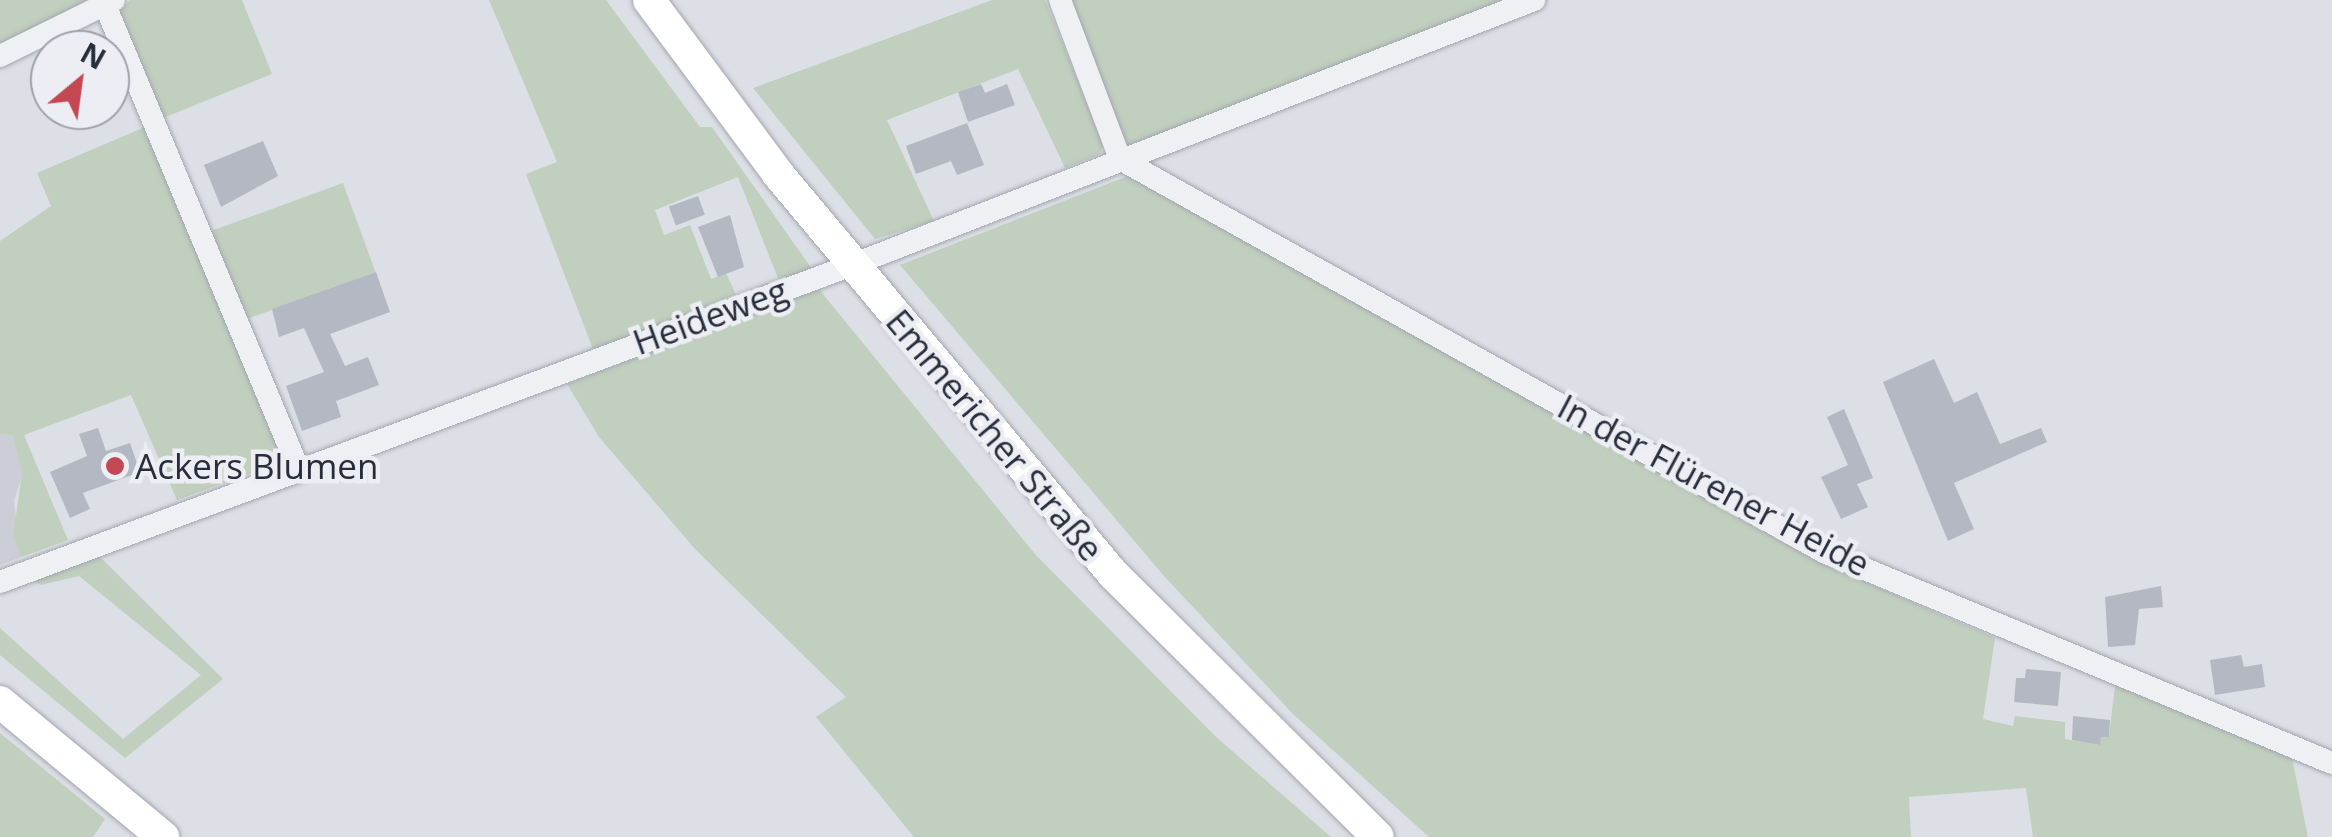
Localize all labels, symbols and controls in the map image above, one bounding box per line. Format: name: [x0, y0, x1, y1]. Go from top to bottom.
north arrow: [30, 30, 130, 130]
text: N: [74, 33, 113, 78]
street label: Heideweg: [627, 269, 793, 363]
street label: Emmericher Straße: [878, 301, 1112, 569]
street label: In der Flürener Heide: [1551, 385, 1877, 585]
place label: Ackers Blumen: [135, 445, 378, 487]
marker: Ackers Blumen: [104, 455, 126, 477]

